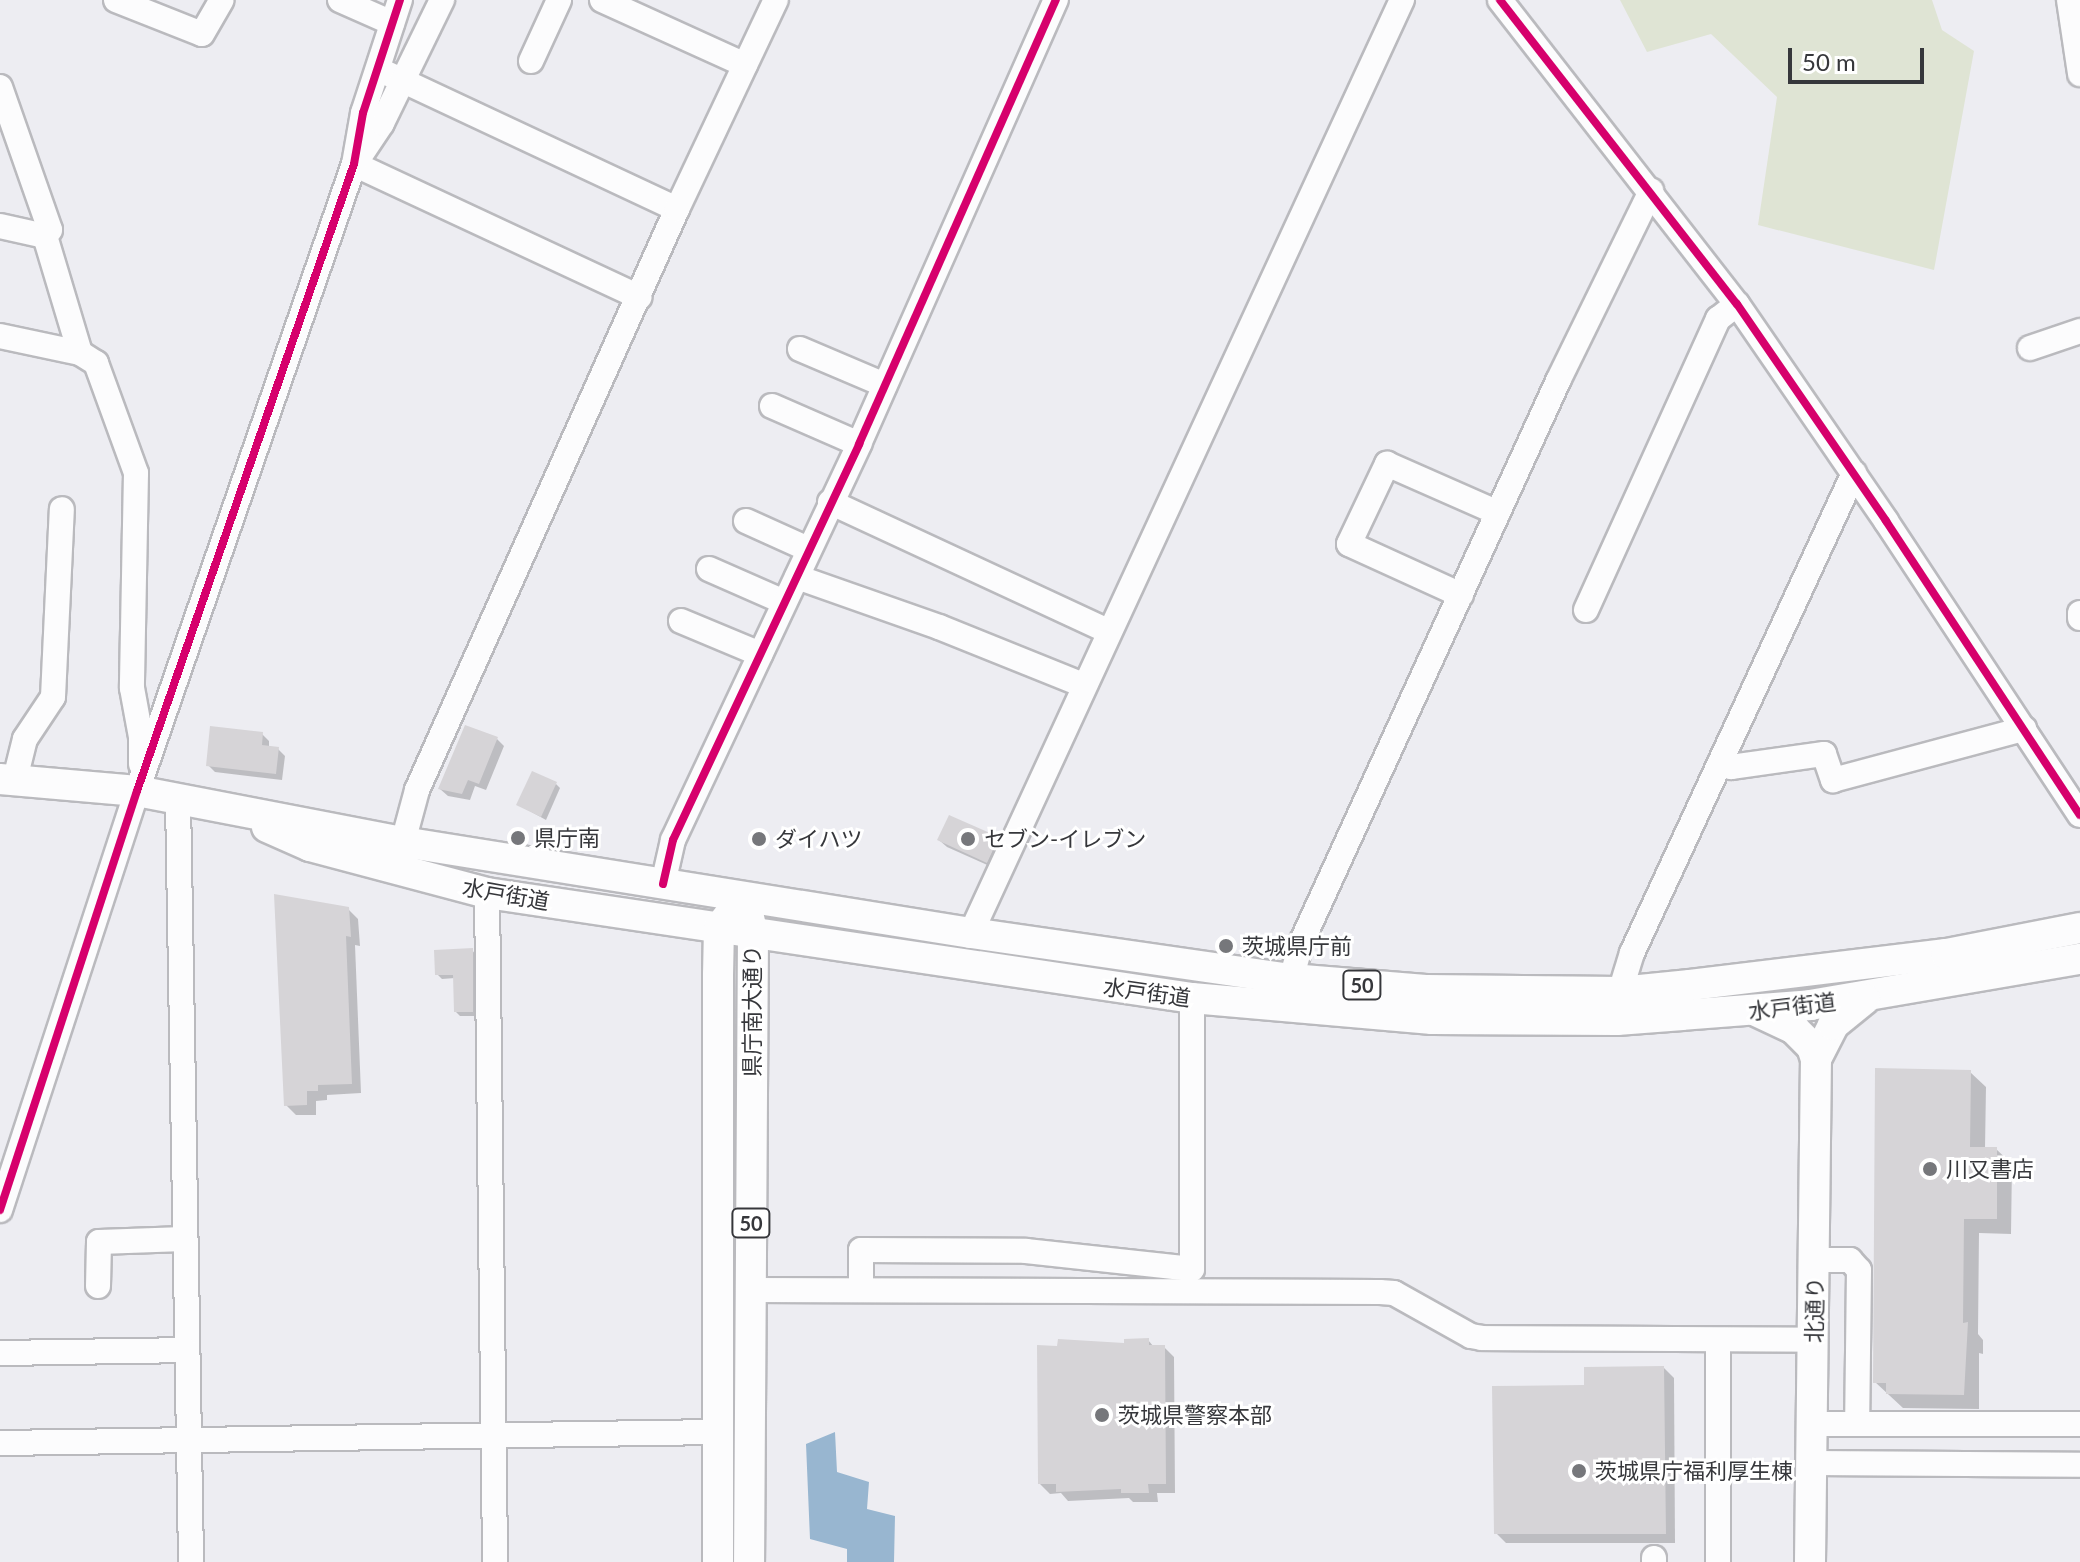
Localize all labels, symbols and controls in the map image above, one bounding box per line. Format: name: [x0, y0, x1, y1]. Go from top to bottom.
scale bar: [1792, 32, 1928, 82]
text: 50 m: [1802, 47, 1856, 76]
place label: 県庁南: [534, 825, 600, 851]
place label: ダイハツ: [775, 826, 863, 852]
place label: セブン-イレブン: [984, 826, 1146, 852]
marker: 県庁南: [509, 829, 527, 847]
marker: ダイハツ: [750, 830, 768, 848]
marker: セブン-イレブン: [959, 830, 977, 848]
street label: 水戸街道: [460, 873, 552, 915]
place label: 茨城県庁前: [1242, 933, 1352, 959]
marker: 茨城県庁前: [1217, 937, 1235, 955]
street label: 県庁南大通り: [739, 945, 765, 1077]
road number: 50: [1342, 969, 1382, 1001]
street label: 水戸街道: [1102, 973, 1192, 1011]
street label: 水戸街道: [1747, 988, 1837, 1024]
place label: 川又書店: [1946, 1156, 2034, 1182]
marker: 川又書店: [1921, 1160, 1939, 1178]
road number: 50: [731, 1207, 771, 1239]
street label: 北通り: [1800, 1277, 1828, 1343]
place label: 茨城県警察本部: [1118, 1402, 1272, 1428]
marker: 茨城県警察本部: [1093, 1406, 1111, 1424]
place label: 茨城県庁福利厚生棟: [1595, 1458, 1793, 1484]
marker: 茨城県庁福利厚生棟: [1570, 1462, 1588, 1480]

